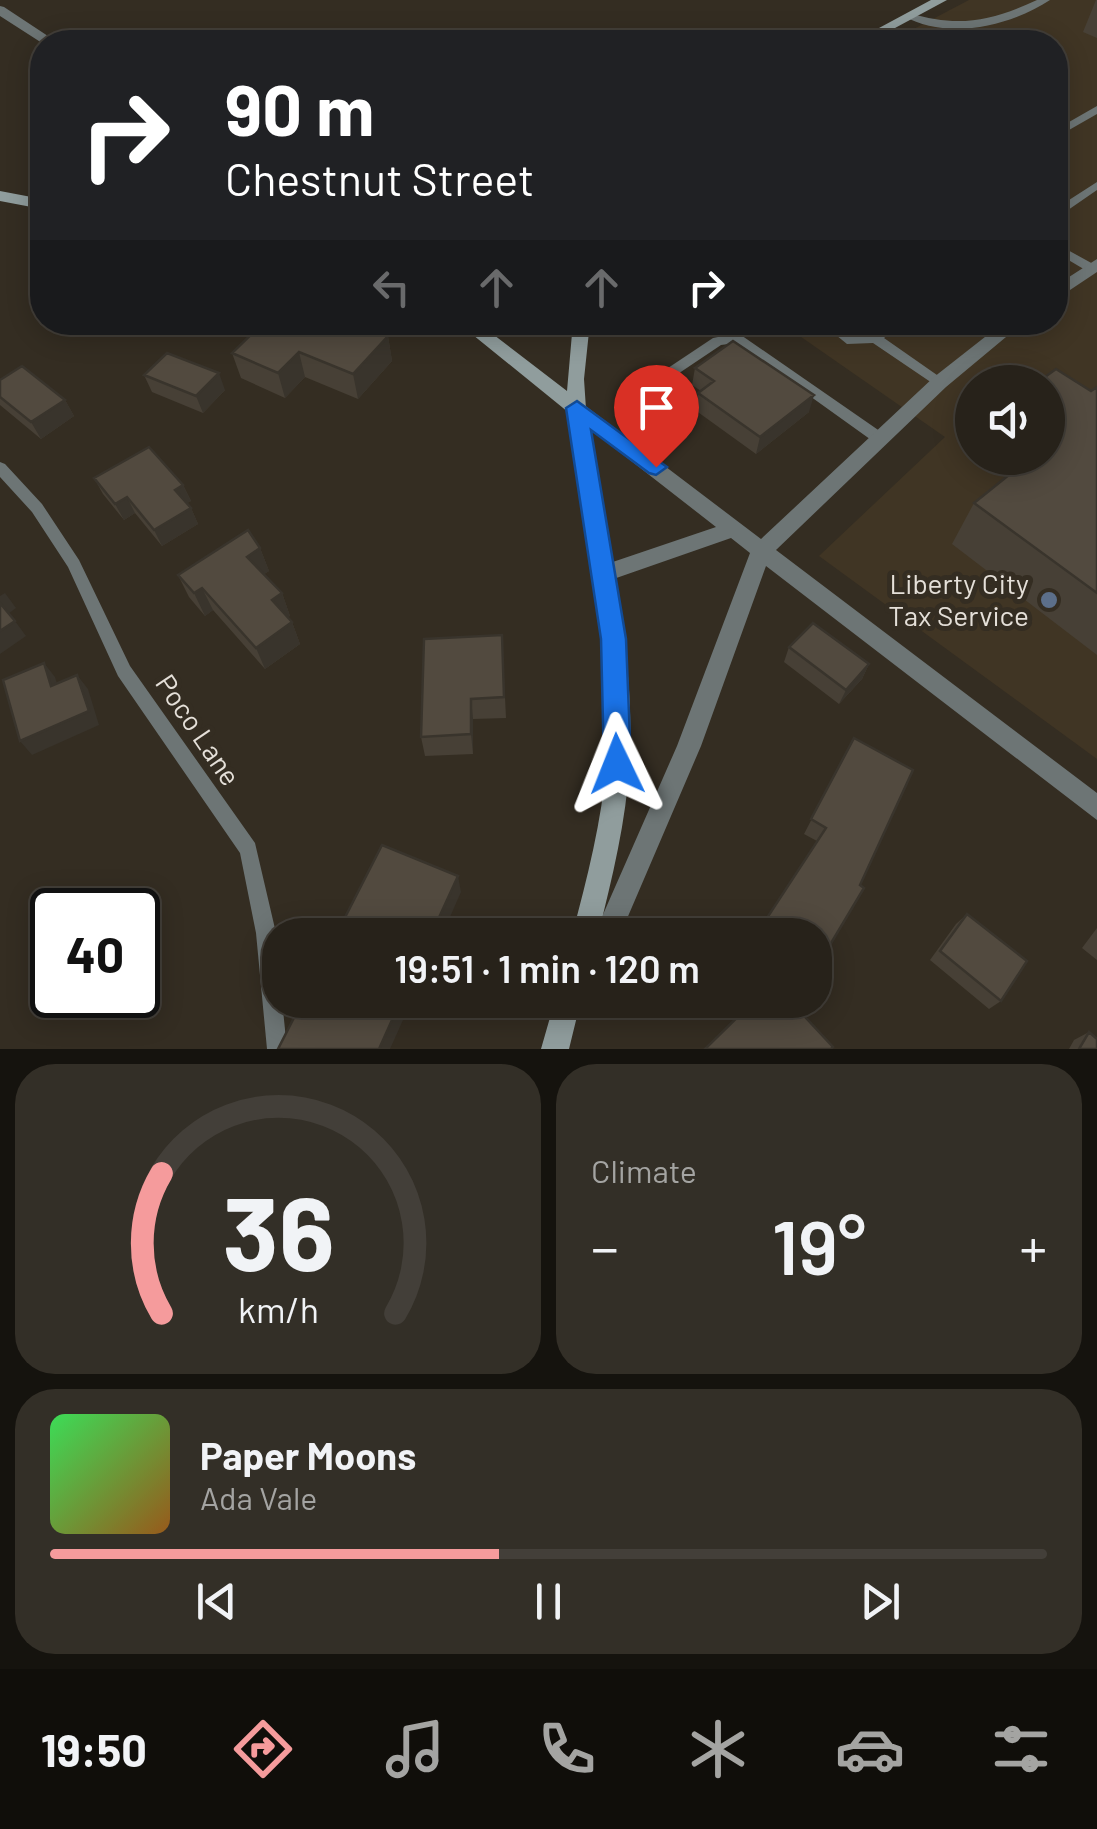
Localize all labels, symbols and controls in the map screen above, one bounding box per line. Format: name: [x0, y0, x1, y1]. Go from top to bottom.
text: 90 m: [225, 66, 375, 150]
icon: right: [60, 70, 190, 200]
text: Chestnut Street: [225, 151, 534, 205]
icon: left: [364, 260, 419, 315]
icon: ahead: [469, 260, 524, 315]
icon: ahead: [574, 260, 629, 315]
icon: right: [679, 260, 734, 315]
pin: [614, 365, 699, 468]
map controls: [955, 365, 1065, 475]
button: sound: [955, 365, 1065, 475]
icon: arrive: [629, 380, 684, 435]
place label: Liberty City Tax Service: [888, 566, 1029, 632]
marker: Liberty City Tax Service: [1038, 589, 1060, 611]
street label: Poco Lane: [149, 667, 248, 791]
position arrow: [565, 712, 669, 816]
speed limit sign: 40: [30, 888, 160, 1018]
text: 19:51 · 1 min · 120 m: [394, 945, 700, 991]
text: Climate: [591, 1151, 697, 1189]
text: 36: [222, 1167, 334, 1292]
text: 19°: [772, 1200, 866, 1290]
text: −: [591, 1213, 619, 1279]
text: +: [1019, 1213, 1047, 1279]
text: km/h: [238, 1287, 318, 1330]
text: Paper Moons: [200, 1432, 416, 1478]
text: Ada Vale: [200, 1478, 317, 1516]
icon: previous: [189, 1574, 244, 1629]
icon: pause: [521, 1574, 576, 1629]
icon: next: [853, 1574, 908, 1629]
icon: directions: [228, 1714, 298, 1784]
icon: music: [380, 1714, 450, 1784]
icon: phone: [532, 1714, 602, 1784]
icon: climate: [683, 1714, 753, 1784]
icon: car: [835, 1714, 905, 1784]
icon: filters: [986, 1714, 1056, 1784]
text: 19:50: [41, 1722, 147, 1776]

